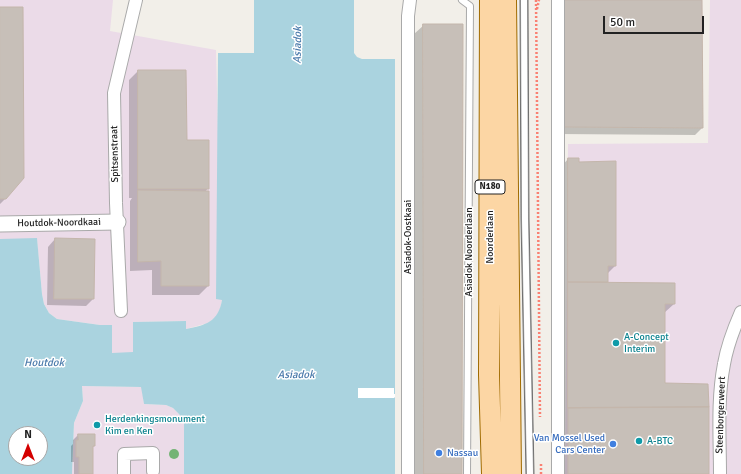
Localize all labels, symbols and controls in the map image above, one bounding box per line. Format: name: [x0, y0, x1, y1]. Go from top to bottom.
scale bar: [605, 8, 706, 34]
text: 50 m: [610, 15, 635, 30]
water label: Asiadok: [291, 26, 305, 64]
street label: Spitsenstraat: [109, 125, 121, 183]
road number: N180: [475, 180, 505, 194]
street label: Asiadok-Oostkaai: [402, 200, 414, 274]
street label: Asiadok Noorderlaan: [463, 207, 475, 297]
street label: Noorderlaan: [484, 210, 496, 264]
street label: Houtdok-Noordkaai: [17, 216, 101, 230]
place label: A-Concept Interim: [624, 331, 669, 354]
marker: A-Concept Interim: [611, 338, 621, 348]
water label: Houtdok: [24, 356, 64, 370]
water label: Asiadok: [277, 368, 315, 382]
street label: Steenborgerweert: [714, 376, 728, 454]
place label: Herdenkingsmonument Kim en Ken: [105, 413, 205, 436]
marker: Herdenkingsmonument Kim en Ken: [92, 420, 102, 430]
north arrow: [8, 426, 48, 466]
text: N: [24, 428, 32, 441]
place label: Van Mossel Used Cars Center: [534, 432, 605, 456]
place label: A-BTC: [647, 435, 673, 447]
marker: A-BTC: [634, 436, 644, 446]
marker: Van Mossel Used Cars Center: [608, 439, 618, 449]
place label: Nassau: [447, 447, 478, 459]
marker: Nassau: [434, 448, 444, 458]

